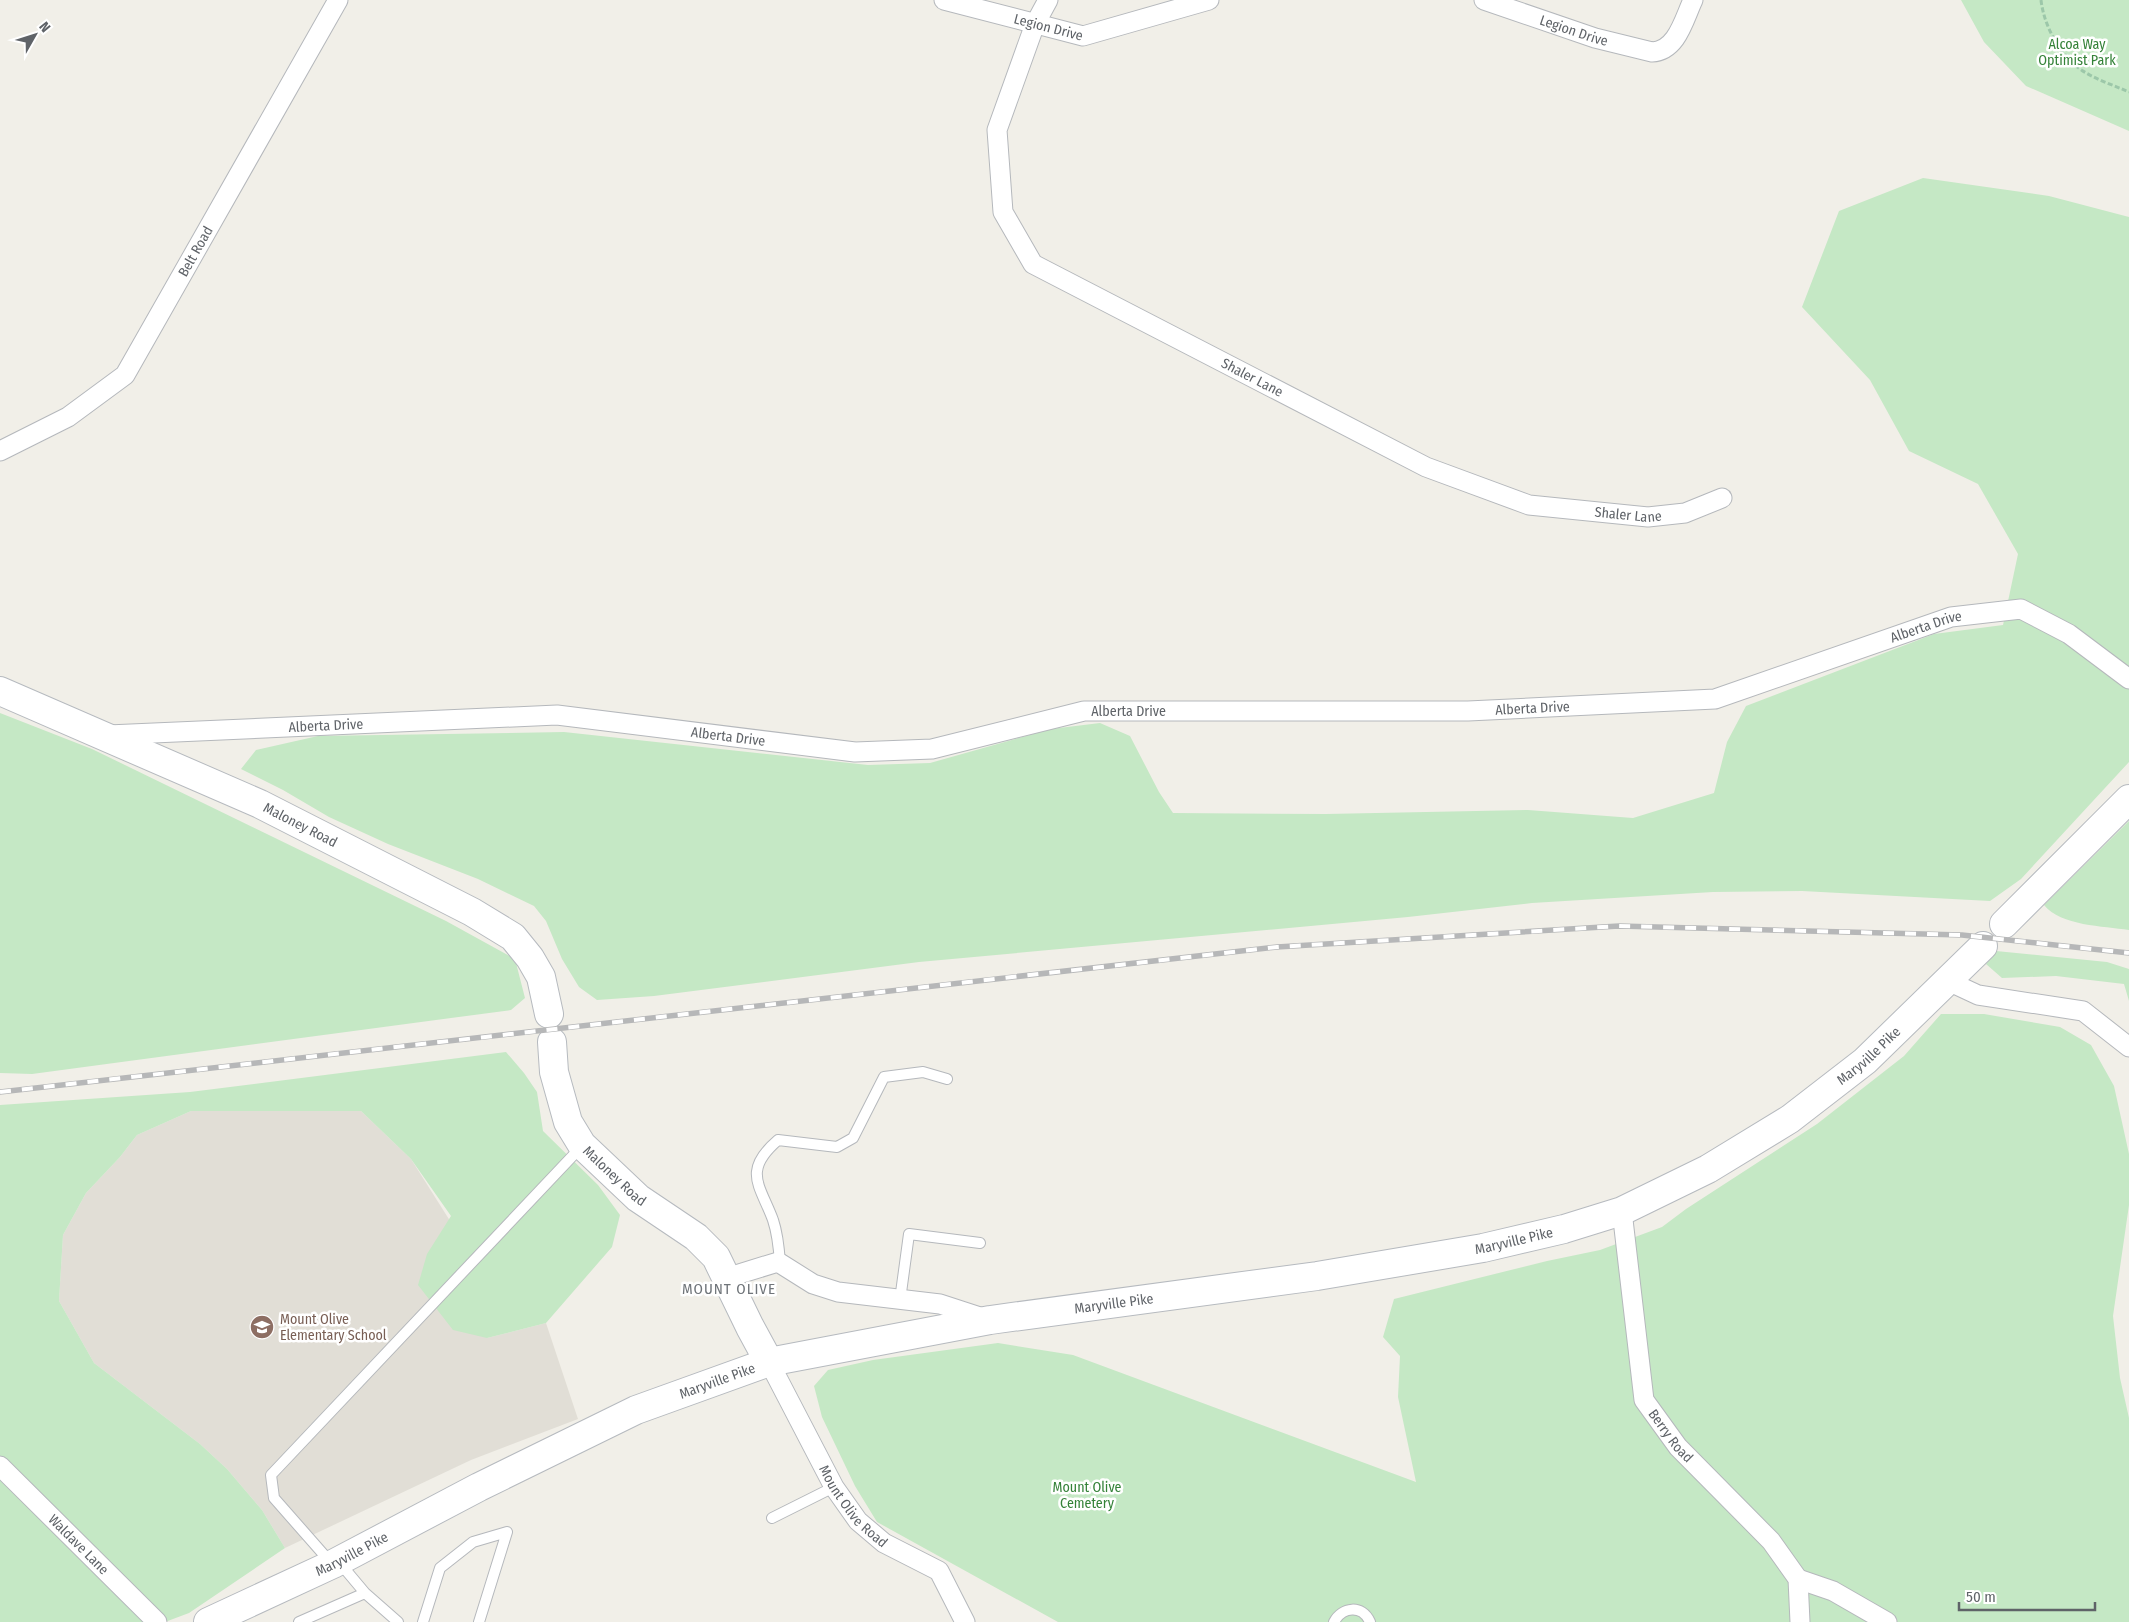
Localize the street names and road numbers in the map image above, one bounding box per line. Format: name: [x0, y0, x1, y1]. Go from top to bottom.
street label: Legion Drive: [1012, 10, 1085, 45]
street label: Legion Drive: [1538, 12, 1610, 50]
street label: Belt Road: [175, 223, 217, 280]
street label: Shaler Lane: [1218, 355, 1286, 401]
street label: Shaler Lane: [1594, 504, 1663, 526]
street label: Alberta Drive: [1888, 608, 1963, 646]
street label: Alberta Drive: [1495, 698, 1570, 719]
street label: Alberta Drive: [1091, 703, 1166, 720]
street label: Alberta Drive: [288, 716, 364, 736]
street label: Alberta Drive: [690, 724, 766, 750]
street label: Maloney Road: [261, 799, 340, 851]
street label: Maryville Pike: [1834, 1023, 1904, 1089]
street label: Maloney Road: [579, 1142, 649, 1210]
street label: Maryville Pike: [1474, 1224, 1555, 1258]
street label: Maryville Pike: [1073, 1290, 1154, 1318]
street label: Maryville Pike: [677, 1360, 758, 1403]
street label: Berry Road: [1644, 1406, 1696, 1466]
street label: Mount Olive Road: [815, 1462, 891, 1551]
street label: Waldave Lane: [45, 1511, 112, 1578]
street label: Maryville Pike: [313, 1528, 391, 1580]

